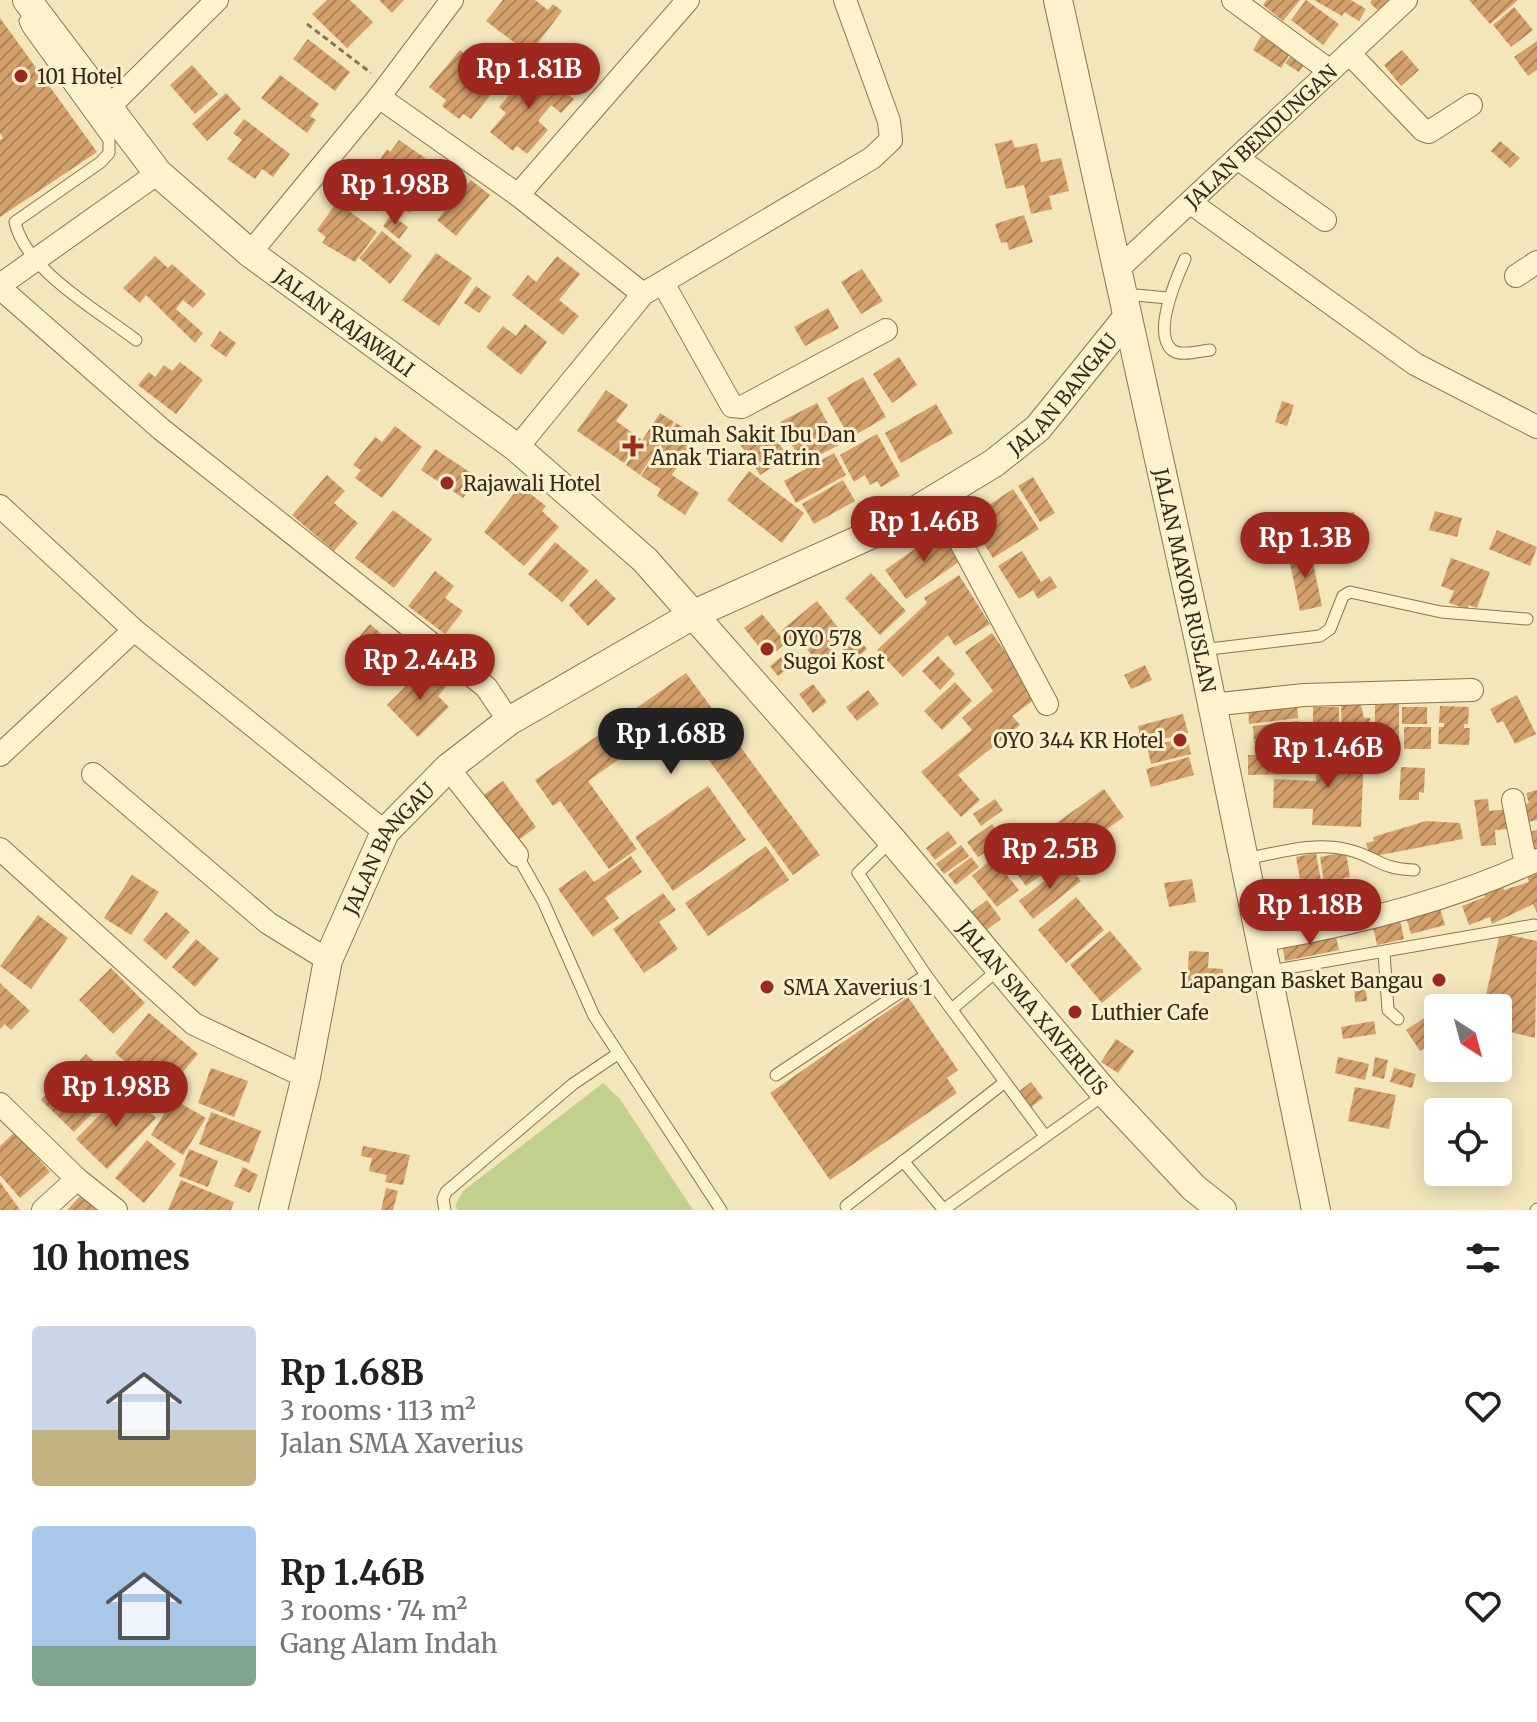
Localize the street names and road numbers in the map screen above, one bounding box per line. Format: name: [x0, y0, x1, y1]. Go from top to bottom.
street label: JALAN BENDUNGAN: [1179, 58, 1342, 214]
street label: JALAN RAJAWALI: [269, 262, 420, 382]
street label: JALAN BANGAU: [1002, 328, 1122, 461]
street label: JALAN MAYOR RUSLAN: [1149, 465, 1222, 695]
street label: JALAN BANGAU: [337, 777, 439, 919]
street label: JALAN SMA XAVERIUS: [952, 914, 1114, 1100]

